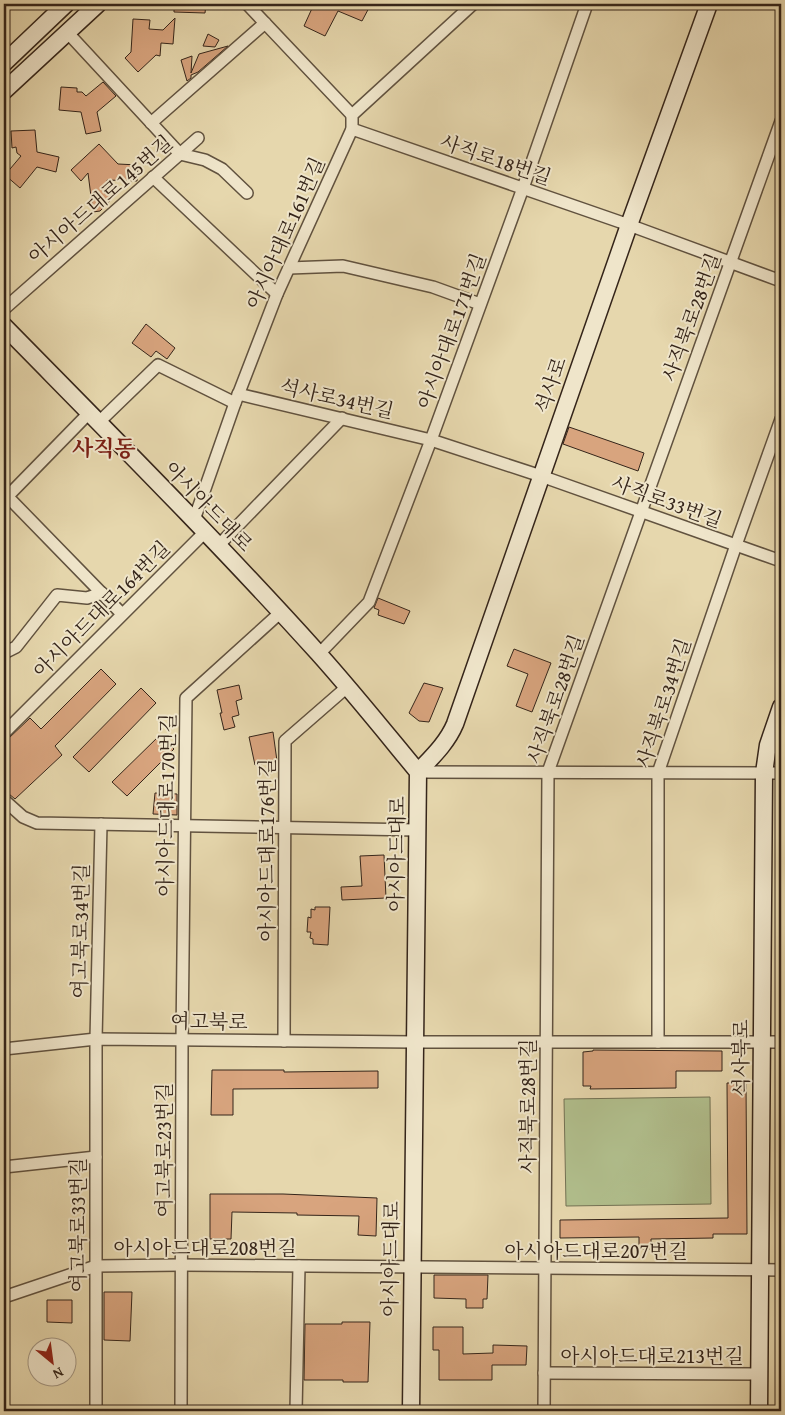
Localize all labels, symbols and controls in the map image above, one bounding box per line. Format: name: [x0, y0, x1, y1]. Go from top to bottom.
street label: 사직로18번길: [437, 126, 555, 192]
street label: 아시아드대로145번길: [21, 128, 179, 270]
street label: 아시아대로161번길: [238, 152, 332, 314]
street label: 아시아대로171번길: [409, 249, 493, 413]
street label: 사직북로28번길: [654, 249, 728, 385]
street label: 석사로: [527, 353, 573, 417]
street label: 석사로34번길: [277, 371, 397, 425]
district label: 사직동: [72, 432, 136, 464]
street label: 아시아드대로: [158, 454, 260, 558]
street label: 사직로33번길: [608, 468, 726, 534]
street label: 아시아드대로164번길: [26, 534, 176, 684]
street label: 사직북로28번길: [519, 630, 591, 768]
street label: 사직북로34번길: [628, 634, 698, 772]
street label: 아시아드대로170번길: [150, 713, 182, 897]
street label: 아시아드대로176번길: [252, 758, 281, 942]
street label: 아시아드대로: [380, 796, 412, 912]
street label: 여고북로34번길: [64, 863, 96, 999]
street label: 여고북로: [170, 1006, 248, 1036]
street label: 석사북로: [726, 1019, 755, 1097]
street label: 사직북로28번길: [513, 1038, 542, 1174]
street label: 여고북로23번길: [149, 1082, 178, 1218]
street label: 여고북로33번길: [63, 1157, 92, 1293]
street label: 아시아드대로: [374, 1201, 406, 1317]
street label: 아시아드대로208번길: [113, 1233, 297, 1262]
street label: 아시아드대로207번길: [504, 1236, 688, 1265]
north arrow: [28, 1338, 78, 1388]
street label: 아시아드대로213번길: [560, 1341, 744, 1370]
text: N: [49, 1362, 67, 1385]

